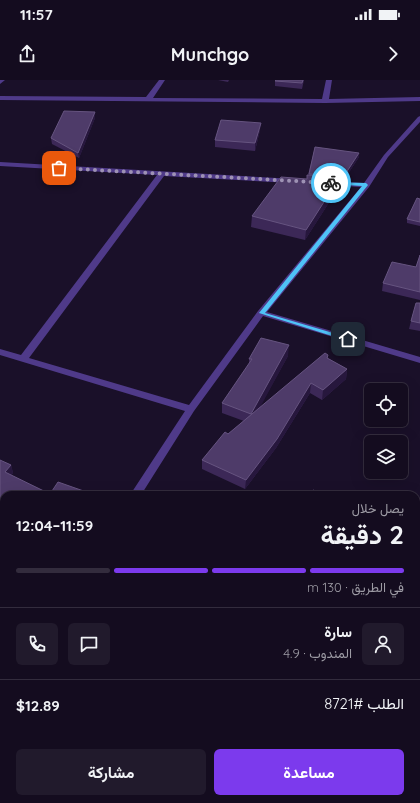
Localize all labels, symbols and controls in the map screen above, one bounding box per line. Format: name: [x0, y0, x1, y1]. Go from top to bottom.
text: 11:57: [20, 5, 53, 24]
icon: share: [16, 43, 38, 65]
text: Munchgo: [171, 43, 249, 66]
icon: forward: [382, 43, 404, 65]
pin: [42, 151, 76, 185]
icon: bag: [48, 157, 70, 179]
courier: [311, 163, 351, 203]
icon: bike: [320, 172, 342, 194]
pin: [331, 322, 365, 356]
icon: home: [337, 328, 359, 350]
map controls: [364, 383, 408, 479]
button: locate: [364, 383, 408, 427]
button: layers: [364, 435, 408, 479]
text: يصل خلال: [352, 500, 404, 516]
text: 11:59–12:04: [16, 516, 93, 535]
text: 2 دقيقة: [321, 518, 404, 551]
text: في الطريق · 130 m: [307, 579, 404, 595]
text: سارة: [324, 622, 352, 641]
button: phone: [16, 623, 58, 665]
button: chat: [68, 623, 110, 665]
button: person: [362, 623, 404, 665]
text: المندوب · 4.9: [283, 645, 352, 661]
text: الطلب #8721: [324, 694, 404, 713]
text: $12.89: [16, 696, 60, 715]
button: مشاركة: [16, 749, 206, 795]
button: مساعدة: [214, 749, 404, 795]

